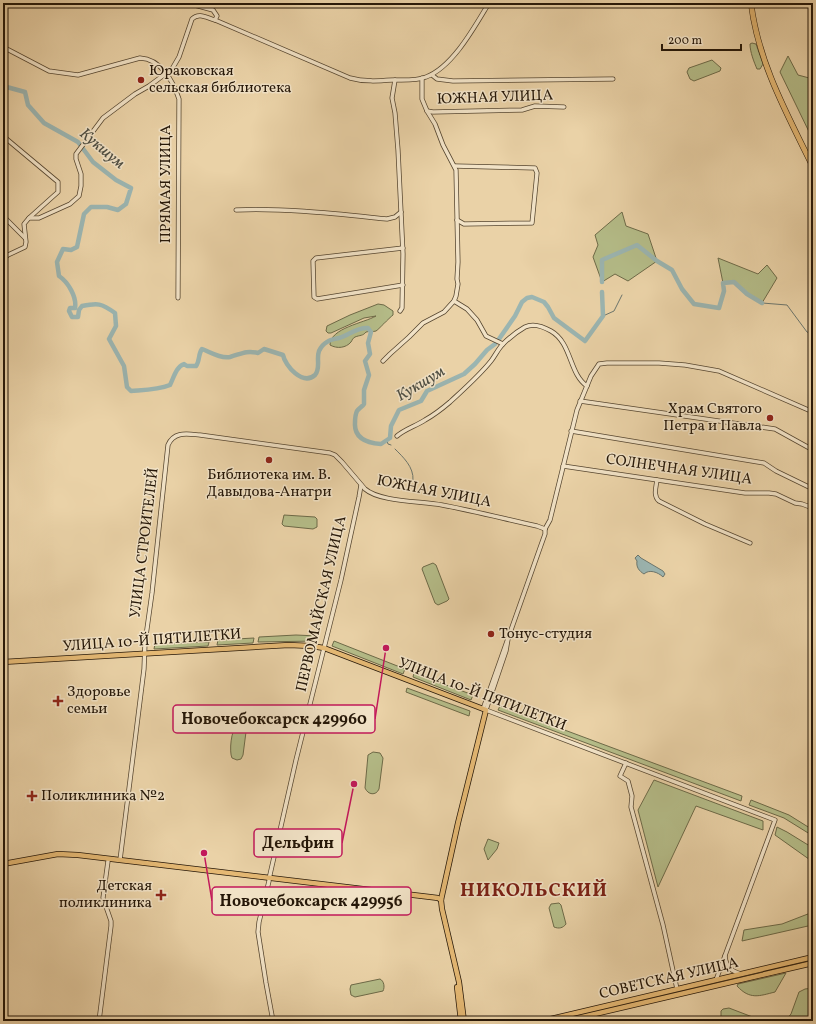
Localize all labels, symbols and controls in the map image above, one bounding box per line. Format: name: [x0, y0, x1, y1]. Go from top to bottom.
scale bar: [662, 26, 741, 52]
text: 200 m: [668, 33, 702, 49]
place label: Юраковская сельская библиотека: [149, 61, 292, 99]
marker: Юраковская сельская библиотека: [136, 75, 146, 85]
street label: ЮЖНАЯ УЛИЦА: [437, 85, 554, 111]
water label: Кукшум: [74, 123, 130, 175]
street label: ПРЯМАЯ УЛИЦА: [156, 124, 177, 243]
water label: Кукшум: [392, 361, 450, 407]
place label: Храм Святого Петра и Павла: [663, 399, 762, 437]
marker: Храм Святого Петра и Павла: [765, 413, 775, 423]
street label: СОЛНЕЧНАЯ УЛИЦА: [605, 449, 754, 491]
marker: Библиотека им. В. Давыдова-Анатри: [264, 455, 274, 465]
place label: Библиотека им. В. Давыдова-Анатри: [206, 465, 332, 503]
street label: УЛИЦА СТРОИТЕЛЕЙ: [125, 467, 165, 619]
street label: ЮЖНАЯ УЛИЦА: [375, 471, 493, 513]
street label: ПЕРВОМАЙСКАЯ УЛИЦА: [292, 513, 353, 694]
street label: УЛИЦА 10-Й ПЯТИЛЕТКИ: [62, 624, 242, 658]
place label: Тонус-студия: [499, 624, 592, 645]
marker: Тонус-студия: [486, 629, 496, 639]
street label: УЛИЦА 10-Й ПЯТИЛЕТКИ: [395, 653, 569, 737]
place label: Здоровье семьи: [67, 682, 131, 720]
marker: Здоровье семьи: [52, 695, 64, 707]
callout: Новочебоксарск 429960: [173, 705, 375, 733]
text: Новочебоксарск 429960: [181, 709, 367, 731]
place label: Поликлиника №2: [41, 786, 165, 807]
marker: Поликлиника №2: [26, 790, 38, 802]
callout: Дельфин: [254, 829, 342, 857]
text: Дельфин: [262, 833, 334, 855]
place label: Детская поликлиника: [59, 876, 152, 914]
district label: НИКОЛЬСКИЙ: [460, 878, 608, 904]
callout: Новочебоксарск 429956: [212, 887, 411, 915]
marker: Детская поликлиника: [155, 889, 167, 901]
text: Новочебоксарск 429956: [219, 891, 403, 913]
street label: СОВЕТСКАЯ УЛИЦА: [597, 953, 741, 1005]

